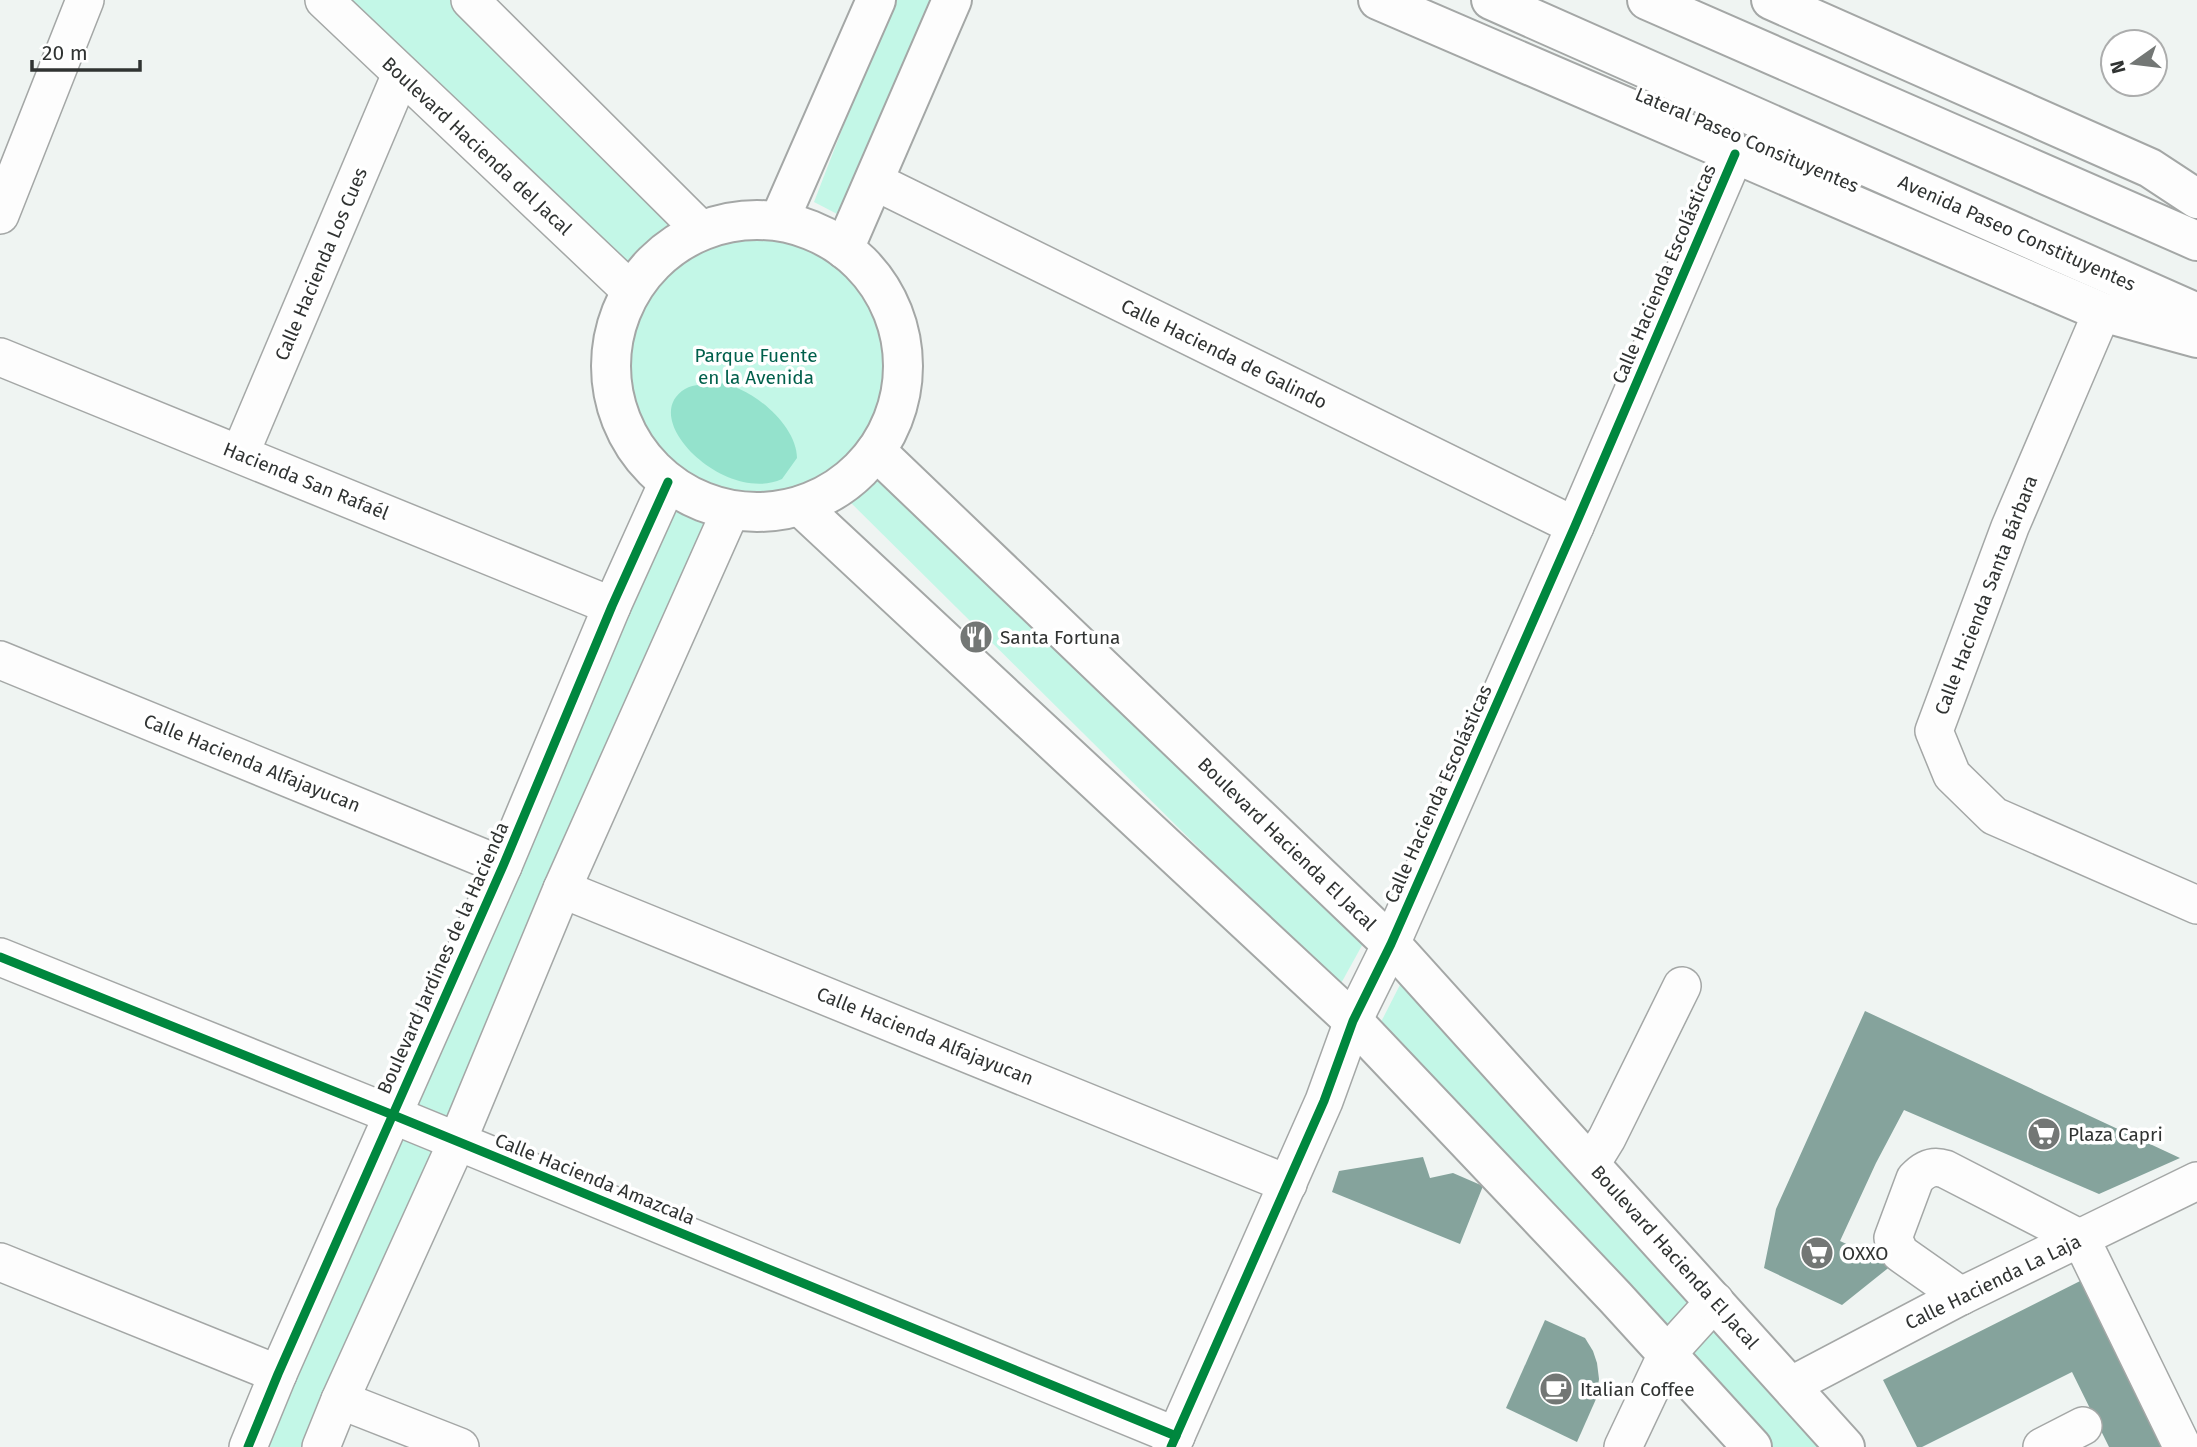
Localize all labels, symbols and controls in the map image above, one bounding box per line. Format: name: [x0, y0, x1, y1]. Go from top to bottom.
scale bar: [32, 28, 140, 72]
north arrow: [2099, 28, 2169, 98]
text: 20 m: [42, 40, 88, 66]
street label: Boulevard Hacienda del Jacal: [377, 52, 577, 240]
text: N: [2105, 58, 2131, 76]
street label: Lateral Paseo Consituyentes: [1632, 82, 1862, 198]
street label: Calle Hacienda Escolásticas: [1607, 161, 1721, 387]
street label: Calle Hacienda Los Cues: [270, 164, 372, 364]
street label: Avenida Paseo Constituyentes: [1895, 170, 2139, 296]
street label: Calle Hacienda de Galindo: [1117, 294, 1331, 414]
park label: Parque Fuente en la Avenida: [694, 344, 818, 389]
street label: Hacienda San Rafaél: [220, 437, 393, 525]
street label: Calle Hacienda Santa Bárbara: [1930, 472, 2042, 718]
restaurant icon: Santa Fortuna: [957, 618, 995, 656]
place label: Santa Fortuna: [1000, 626, 1120, 649]
street label: Calle Hacienda Escolásticas: [1379, 681, 1497, 907]
street label: Calle Hacienda Alfajayucan: [140, 709, 364, 817]
street label: Boulevard Hacienda El Jacal: [1193, 753, 1381, 936]
street label: Boulevard Jardines de la Hacienda: [372, 818, 514, 1098]
street label: Calle Hacienda Alfajayucan: [813, 982, 1037, 1090]
supermarket icon: Plaza Capri: [2025, 1115, 2063, 1153]
place label: Plaza Capri: [2068, 1123, 2163, 1146]
street label: Calle Hacienda Amazcala: [492, 1128, 698, 1230]
street label: Boulevard Hacienda El Jacal: [1586, 1160, 1764, 1354]
street label: Calle Hacienda La Laja: [1901, 1229, 2085, 1335]
supermarket icon: OXXO: [1798, 1234, 1836, 1272]
place label: OXXO: [1842, 1242, 1888, 1265]
cafe icon: Italian Coffee: [1537, 1370, 1575, 1408]
place label: Italian Coffee: [1580, 1378, 1695, 1401]

